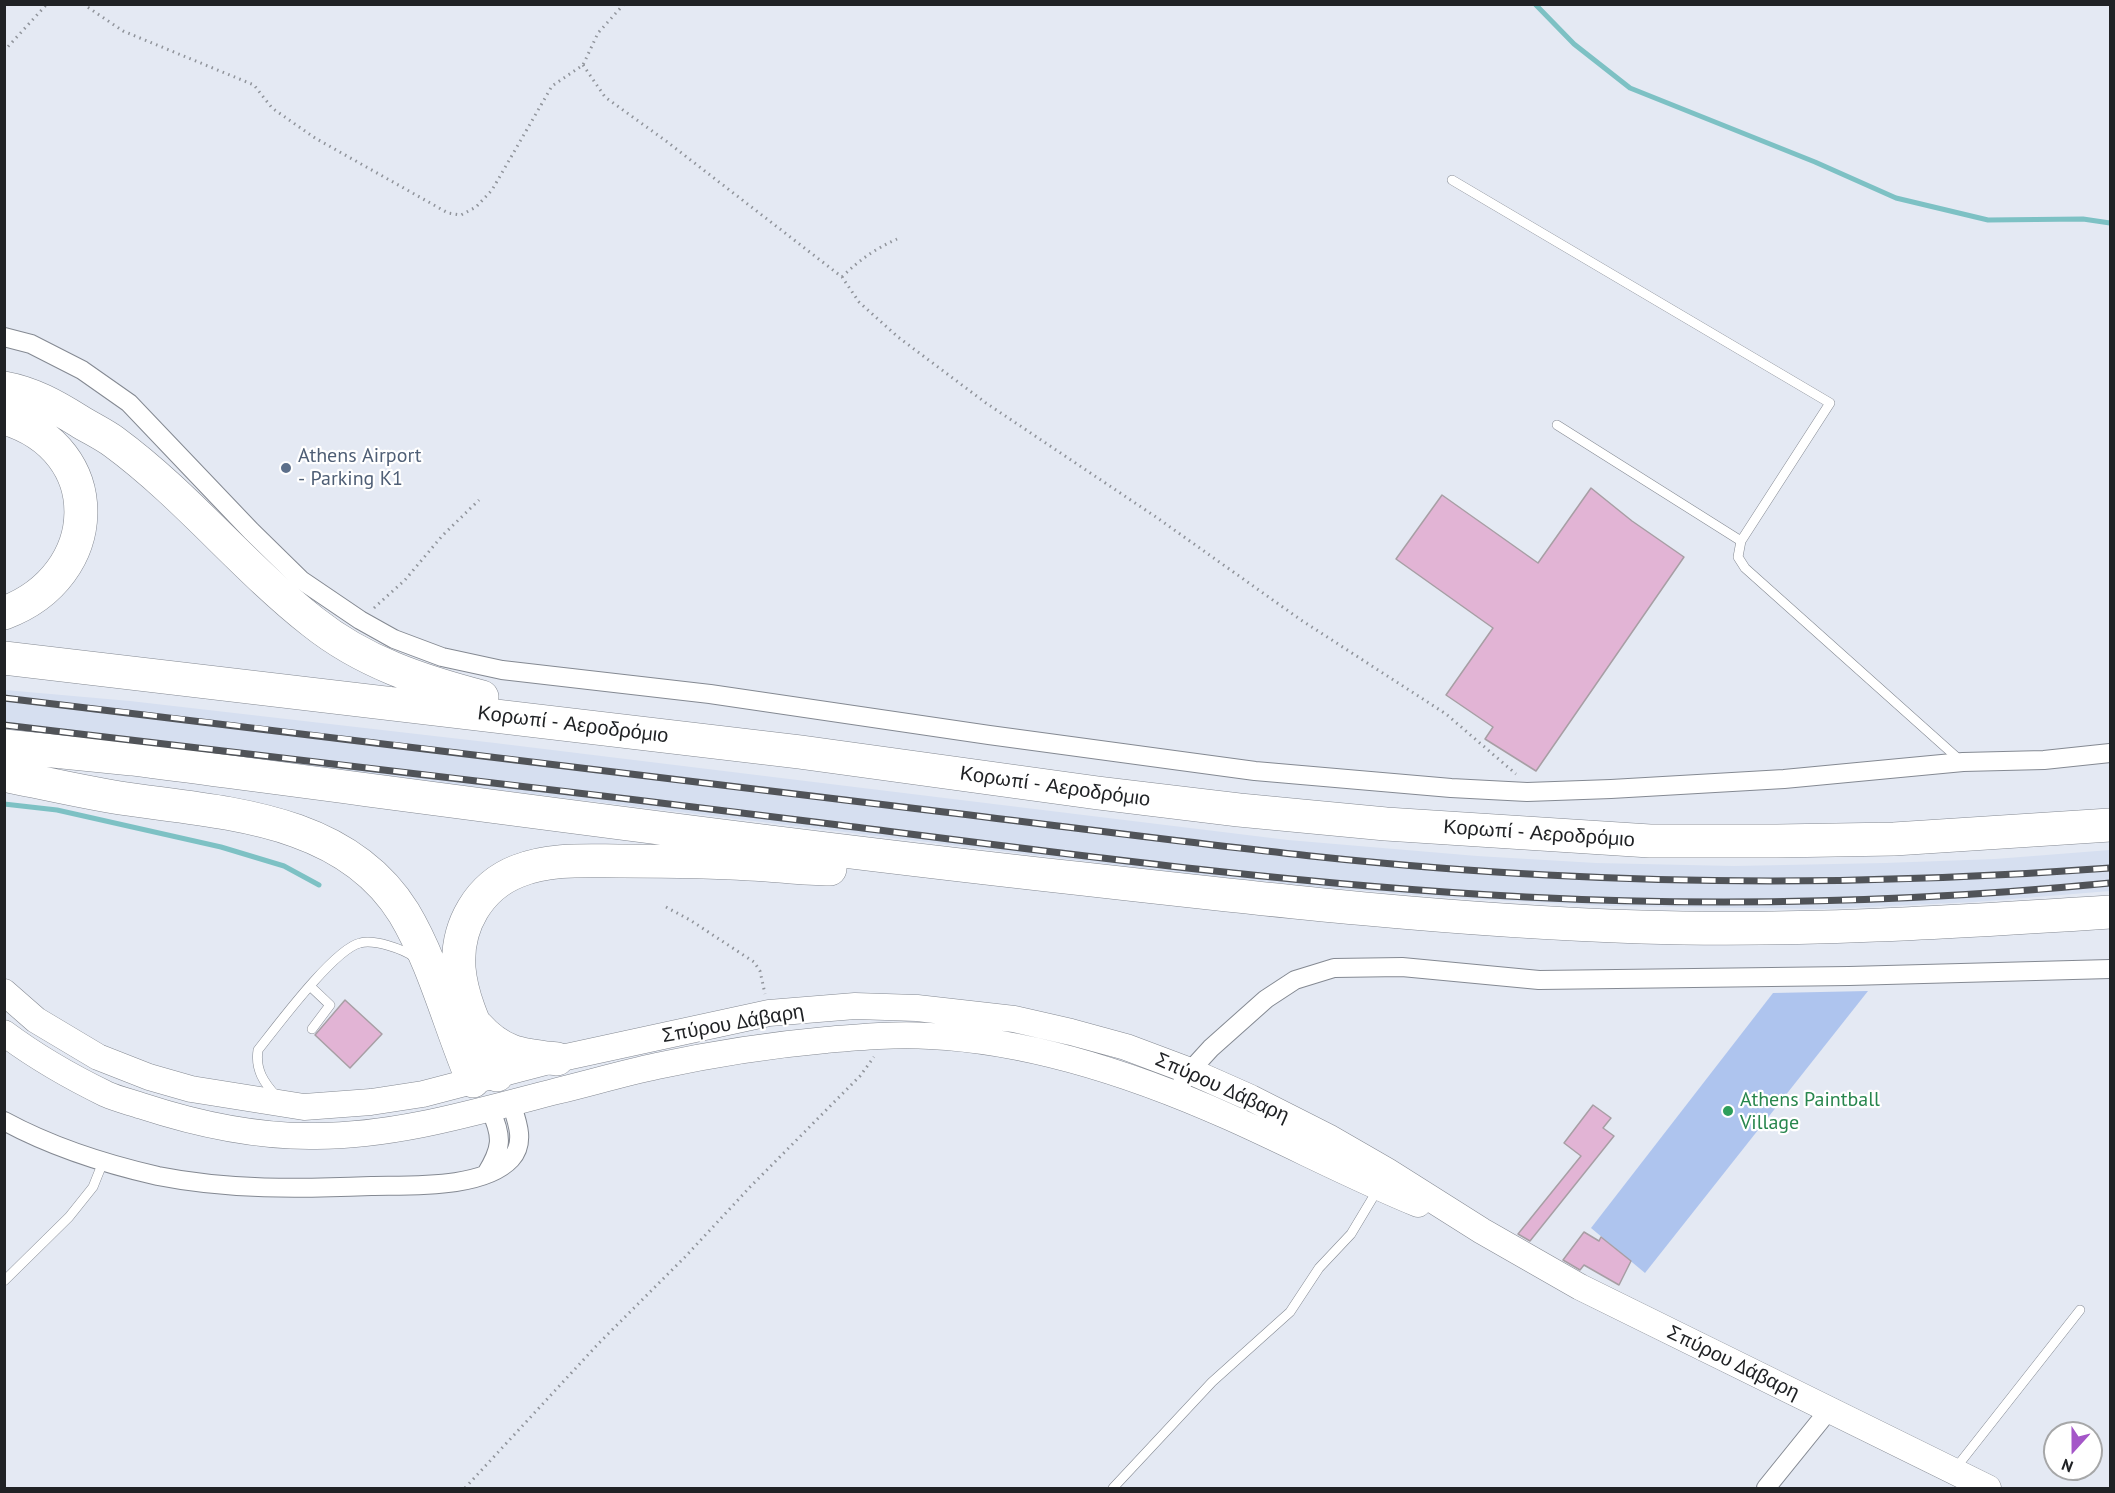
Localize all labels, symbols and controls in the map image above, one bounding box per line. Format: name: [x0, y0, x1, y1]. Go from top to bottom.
place label: Athens Airport - Parking K1: [298, 444, 422, 491]
marker: Athens Airport - Parking K1: [279, 461, 293, 475]
street label: Κορωπί - Αεροδρόμιο: [476, 701, 670, 749]
street label: Κορωπί - Αεροδρόμιο: [958, 762, 1152, 812]
street label: Κορωπί - Αεροδρόμιο: [1442, 815, 1636, 853]
street label: Σπύρου Δάβαρη: [660, 1000, 806, 1048]
street label: Σπύρου Δάβαρη: [1151, 1048, 1293, 1128]
place label: Athens Paintball Village: [1740, 1088, 1880, 1135]
marker: Athens Paintball Village: [1721, 1104, 1735, 1118]
street label: Σπύρου Δάβαρη: [1663, 1321, 1803, 1405]
north arrow: [2043, 1421, 2103, 1481]
text: N: [2059, 1455, 2076, 1477]

